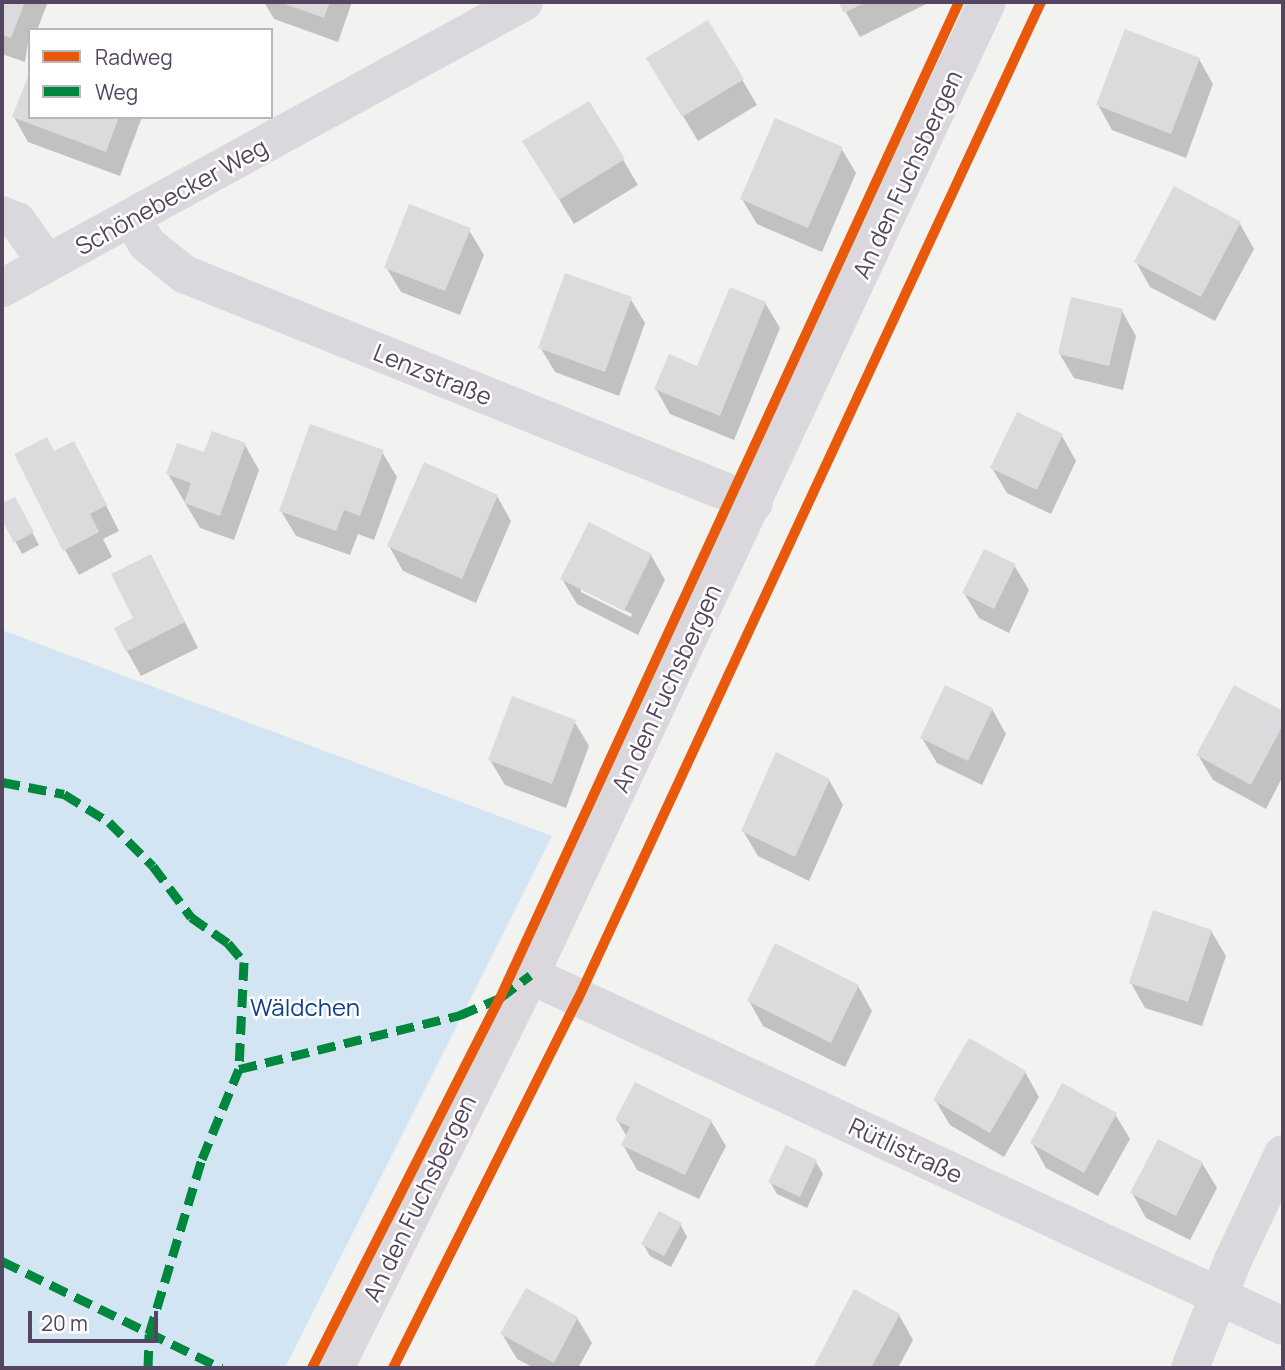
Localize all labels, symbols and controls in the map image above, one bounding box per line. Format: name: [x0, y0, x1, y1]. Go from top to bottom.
legend: [28, 28, 273, 119]
text: Radweg: [95, 43, 173, 71]
street label: An den Fuchsbergen: [846, 65, 968, 283]
text: Weg: [95, 78, 138, 106]
street label: Schönebecker Weg: [70, 131, 272, 261]
street label: Lenzstraße: [370, 337, 496, 411]
street label: An den Fuchsbergen: [605, 579, 727, 797]
park label: Wäldchen: [250, 993, 360, 1021]
street label: An den Fuchsbergen: [356, 1090, 482, 1306]
street label: Rütlistraße: [844, 1111, 968, 1189]
scale bar: [32, 1296, 161, 1340]
text: 20 m: [41, 1309, 88, 1337]

